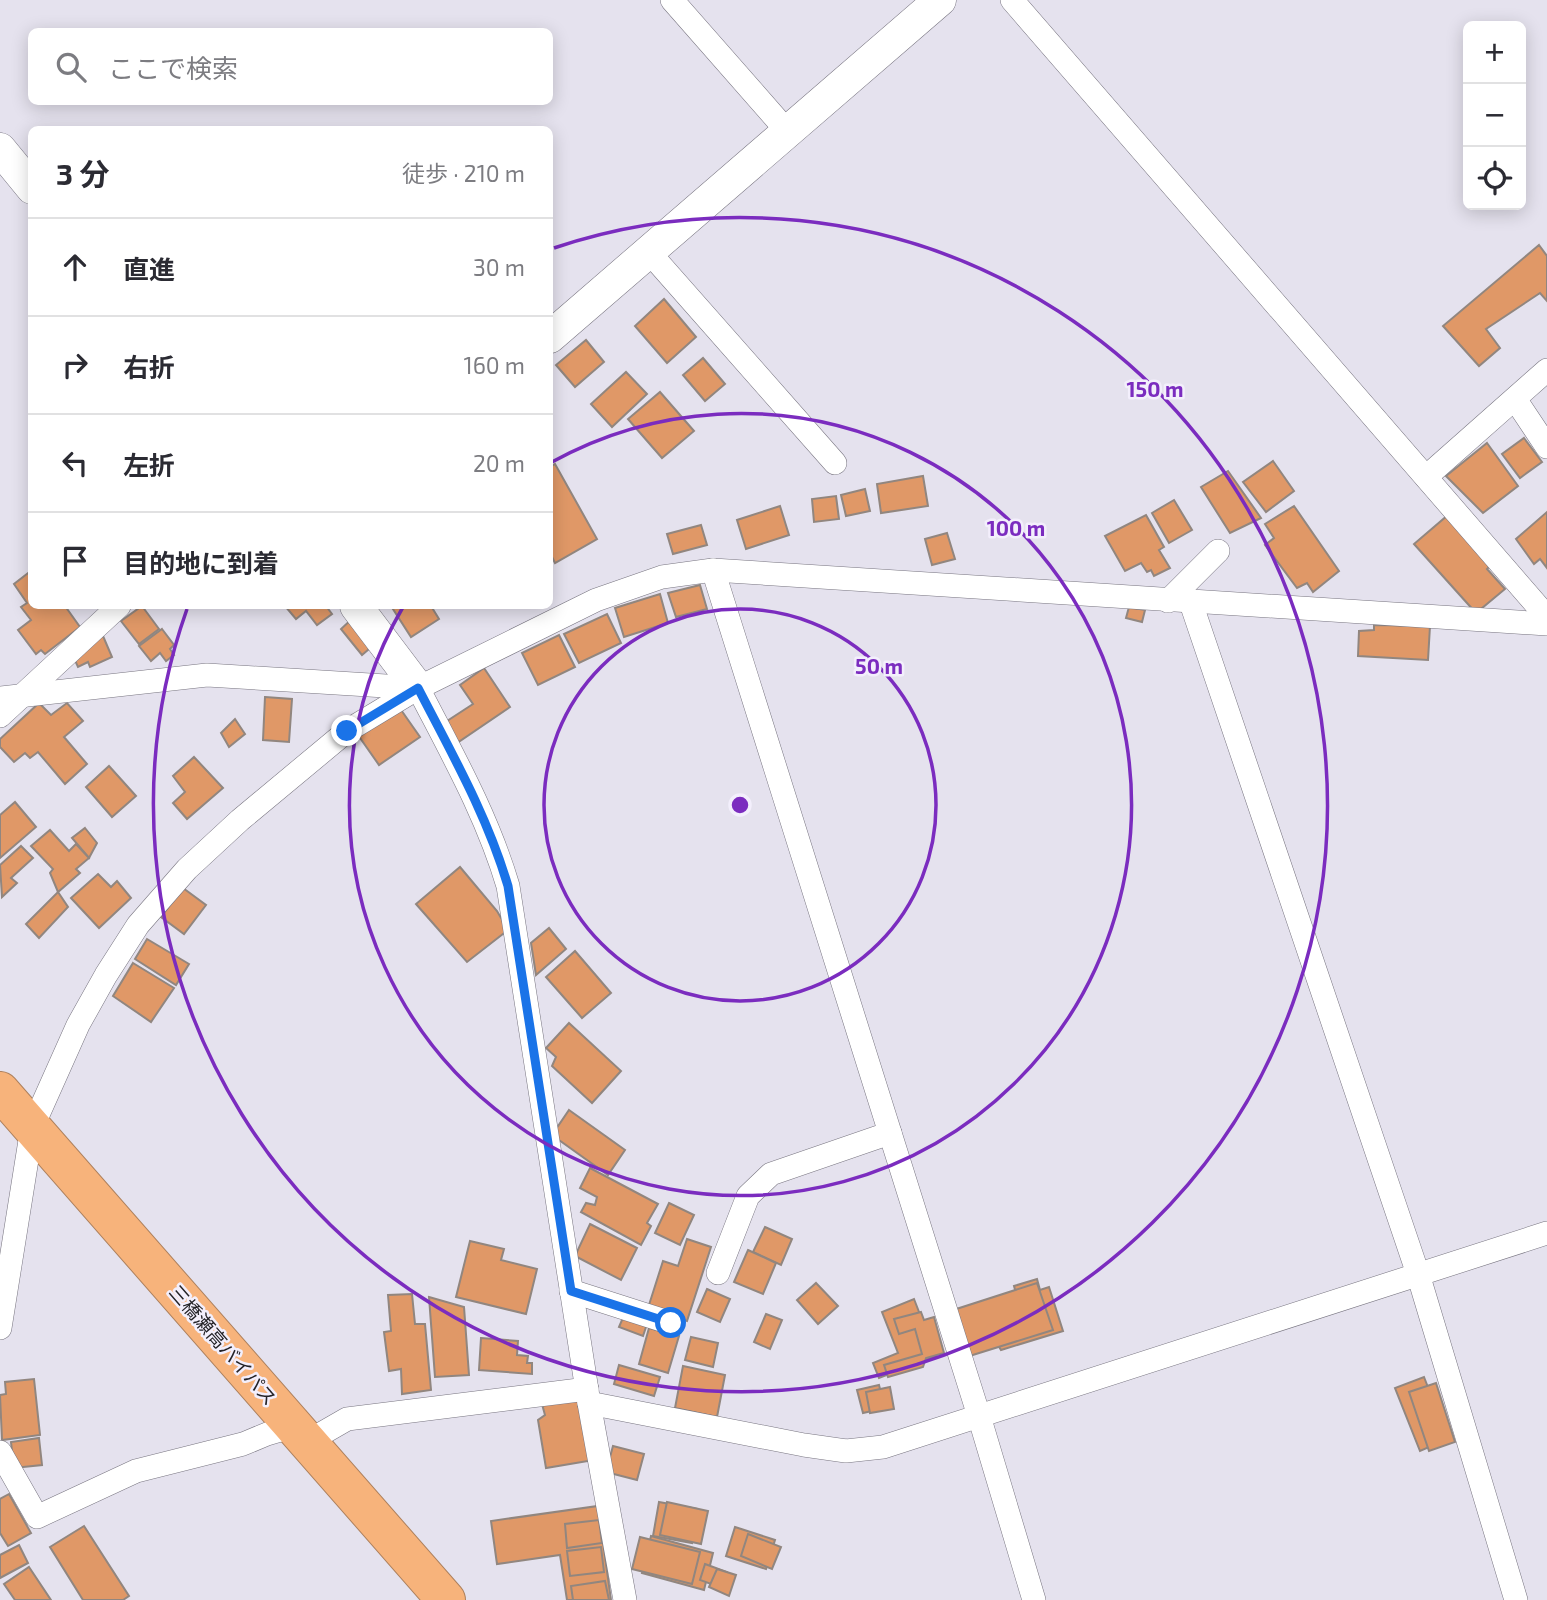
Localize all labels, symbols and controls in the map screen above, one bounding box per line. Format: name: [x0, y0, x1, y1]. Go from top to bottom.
map controls: [1463, 21, 1526, 210]
button: +: [1463, 21, 1526, 84]
search box: [28, 28, 553, 105]
icon: search: [52, 48, 90, 86]
text: ここで検索: [108, 52, 238, 83]
button: −: [1463, 84, 1526, 147]
button: locate: [1463, 147, 1526, 210]
text: 3 分: [56, 155, 110, 191]
text: 徒歩 · 210 m: [402, 159, 525, 187]
icon: ahead: [56, 248, 94, 286]
text: 直進: [123, 253, 175, 284]
text: 30 m: [473, 253, 525, 281]
icon: right: [56, 346, 94, 384]
text: 右折: [123, 351, 175, 382]
text: 160 m: [464, 351, 525, 379]
text: 150 m: [1127, 376, 1183, 401]
icon: left: [56, 444, 94, 482]
text: 左折: [123, 449, 175, 480]
text: 20 m: [473, 449, 525, 477]
text: 100 m: [987, 515, 1045, 540]
icon: arrive: [56, 542, 94, 580]
text: 目的地に到着: [123, 547, 279, 578]
text: 50 m: [855, 653, 903, 678]
route end: [331, 715, 362, 746]
centre of rings: [728, 793, 752, 817]
street label: 三橋瀬高バイパス: [165, 1280, 282, 1409]
route start: [655, 1307, 686, 1338]

